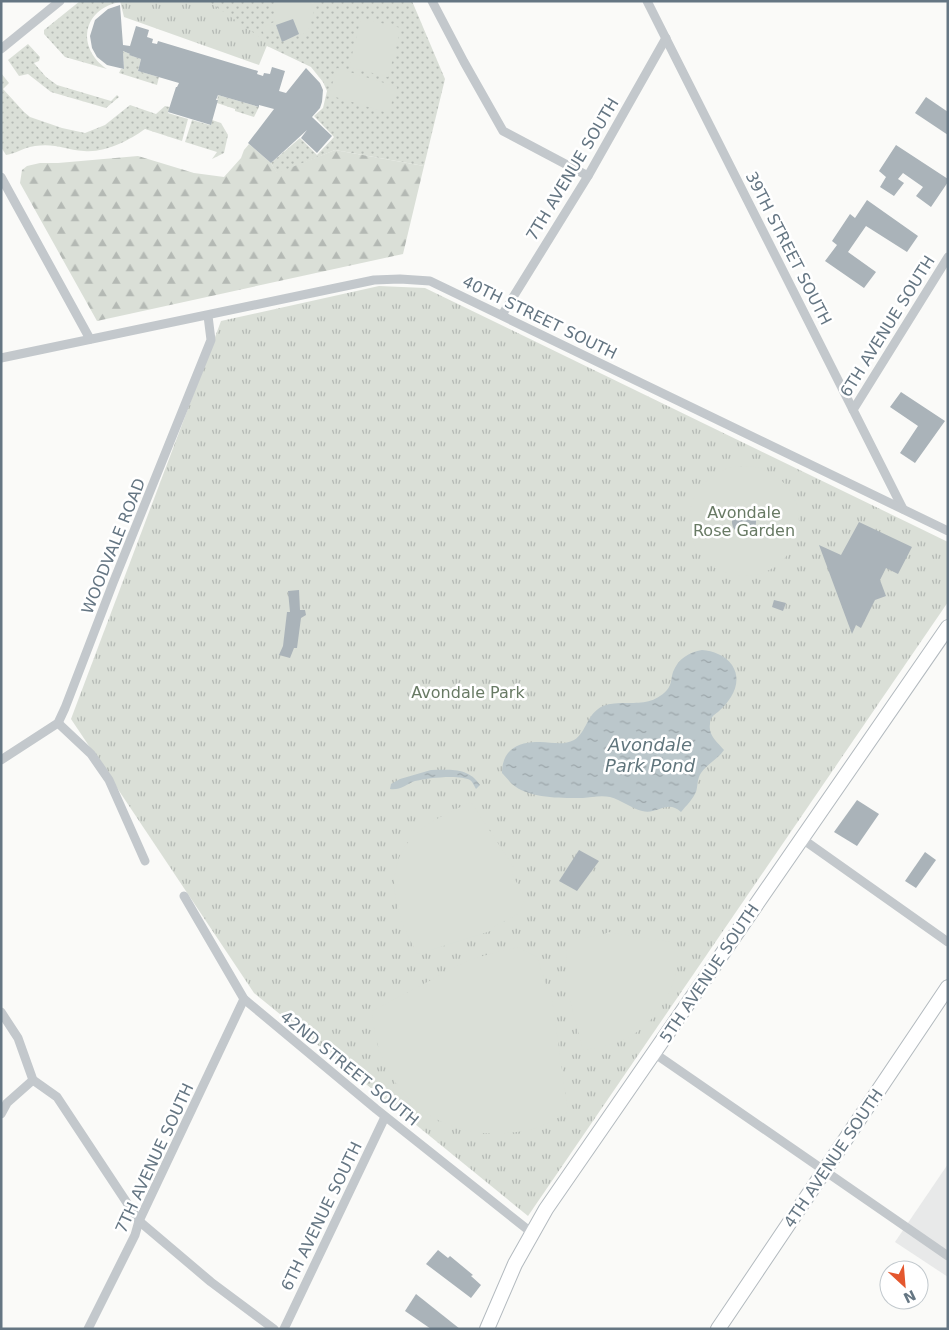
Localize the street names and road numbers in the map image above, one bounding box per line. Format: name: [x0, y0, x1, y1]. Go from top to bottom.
street label: 7TH AVENUE SOUTH: [522, 94, 623, 244]
street label: 39TH STREET SOUTH: [742, 168, 836, 328]
street label: 6TH AVENUE SOUTH: [836, 252, 939, 400]
street label: 40TH STREET SOUTH: [459, 272, 620, 363]
street label: WOODVALE ROAD: [78, 476, 149, 617]
street label: 5TH AVENUE SOUTH: [656, 900, 763, 1046]
street label: 42ND STREET SOUTH: [277, 1007, 423, 1130]
street label: 7TH AVENUE SOUTH: [111, 1080, 198, 1236]
street label: 4TH AVENUE SOUTH: [780, 1085, 887, 1231]
street label: 6TH AVENUE SOUTH: [277, 1139, 366, 1294]

